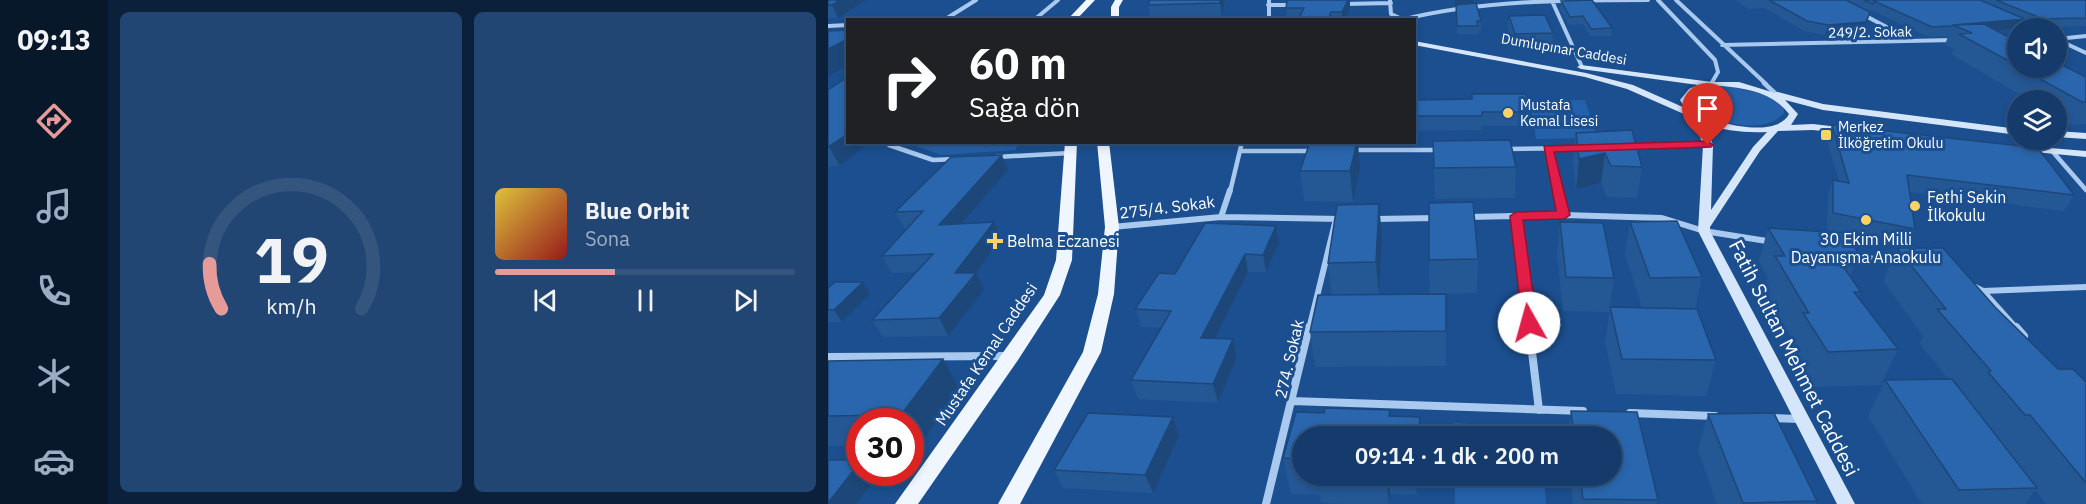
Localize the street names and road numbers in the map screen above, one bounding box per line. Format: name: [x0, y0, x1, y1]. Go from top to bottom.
street label: 249/2. Sokak: [1828, 22, 1913, 42]
street label: Dumlupınar Caddesi: [1500, 29, 1628, 69]
street label: 275/4. Sokak: [1118, 191, 1217, 223]
street label: Fatih Sultan Mehmet Caddesi: [1723, 235, 1866, 481]
street label: Mustafa Kemal Caddesi: [931, 279, 1041, 429]
street label: 274. Sokak: [1270, 317, 1308, 400]

